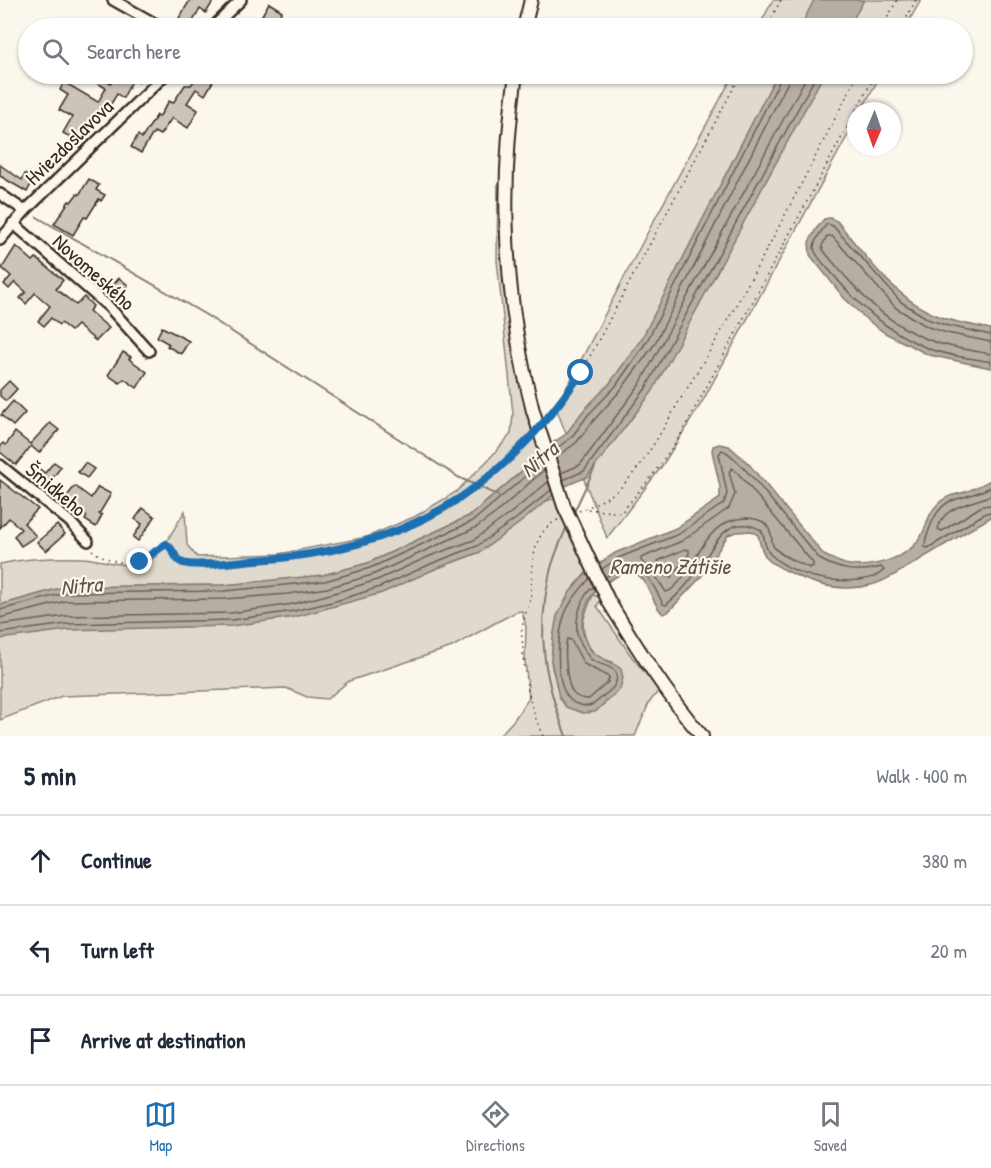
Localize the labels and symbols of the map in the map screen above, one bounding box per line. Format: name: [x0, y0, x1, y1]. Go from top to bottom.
street label: Hviezdoslavova: [19, 93, 119, 191]
north arrow: [847, 102, 901, 156]
street label: Novomeského: [47, 227, 141, 317]
route start: [567, 359, 593, 385]
water label: Nitra: [514, 433, 566, 484]
street label: Šmidkeho: [19, 455, 93, 523]
route end: [126, 548, 152, 574]
water label: Rameno Zátišie: [610, 551, 732, 581]
water label: Nitra: [59, 568, 105, 602]

